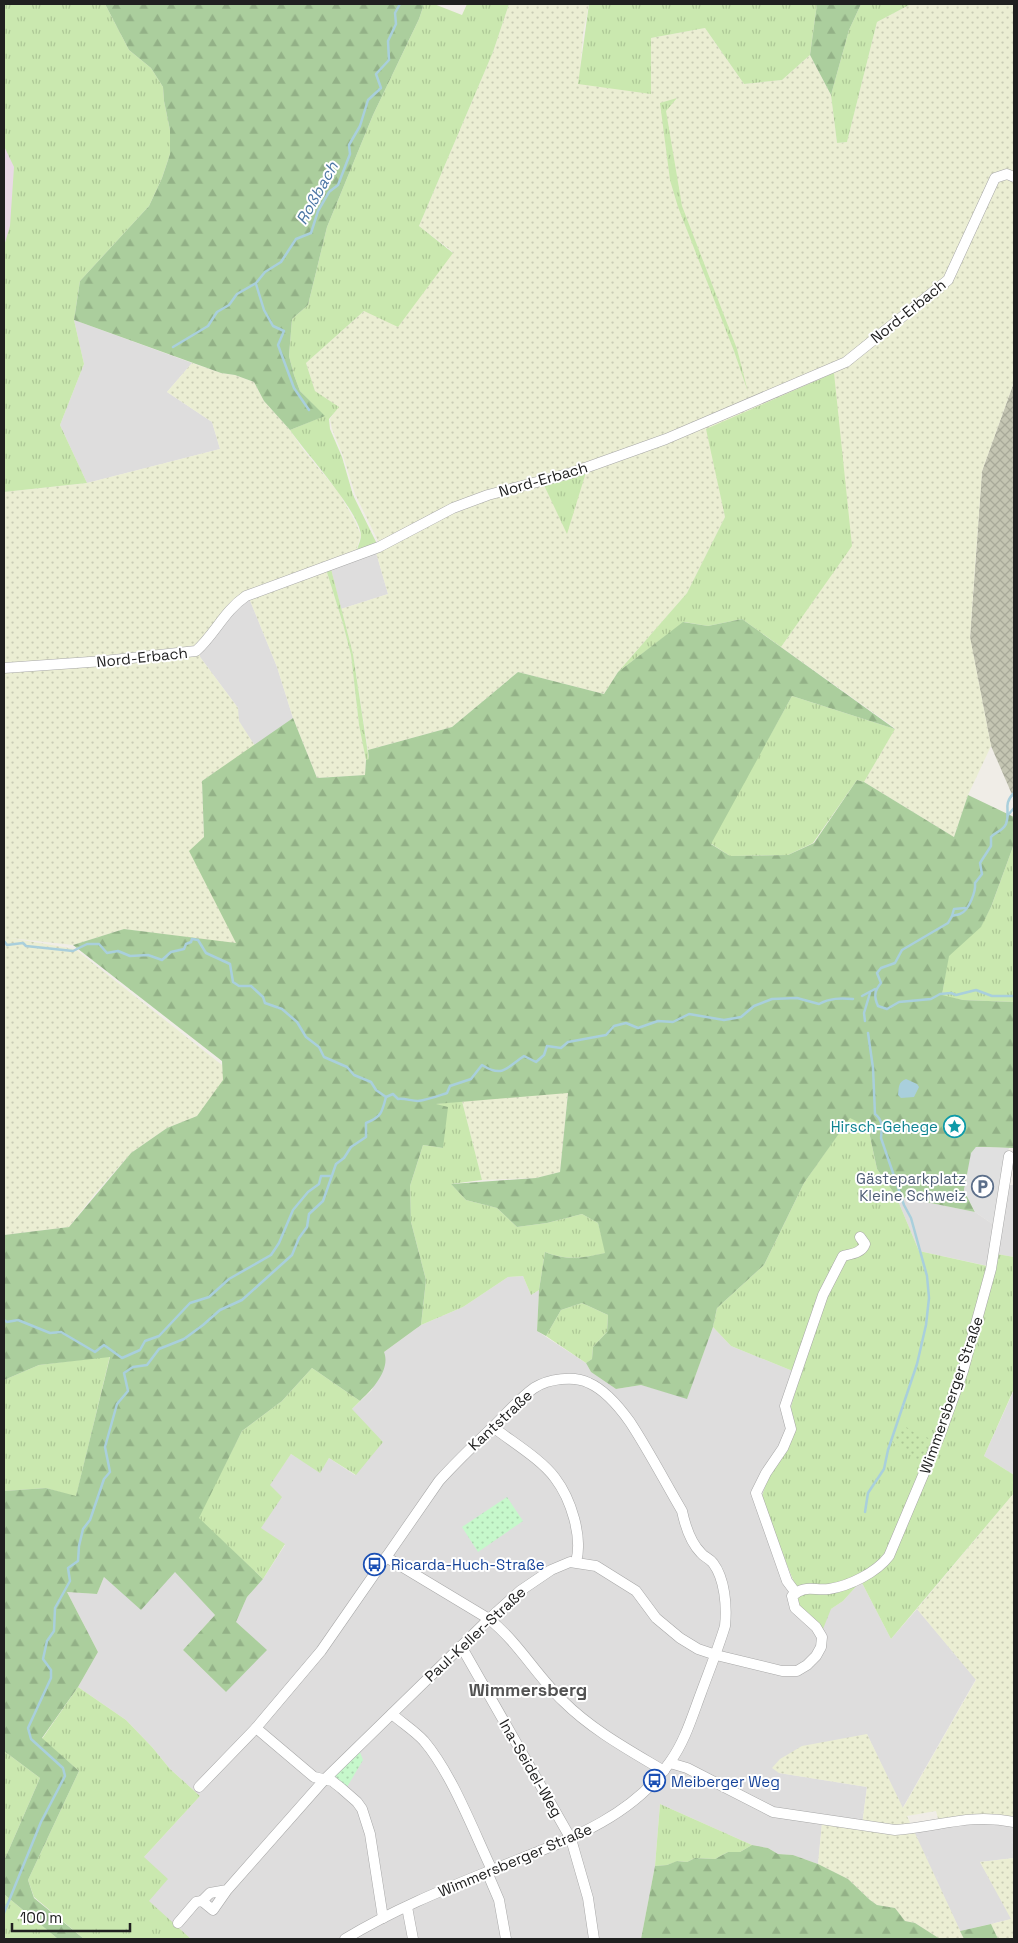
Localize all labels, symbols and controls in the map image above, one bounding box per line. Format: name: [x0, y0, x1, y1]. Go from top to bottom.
water label: Roßbach: [291, 157, 343, 228]
street label: Nord-Erbach: [866, 275, 950, 347]
street label: Nord-Erbach: [496, 457, 590, 501]
street label: Nord-Erbach: [96, 643, 188, 671]
place icon: Hirsch-Gehege: [942, 1114, 966, 1138]
place label: Hirsch-Gehege: [831, 1117, 938, 1136]
place label: Gästeparkplatz Kleine Schweiz: [856, 1169, 966, 1205]
parking icon: Gästeparkplatz Kleine Schweiz: [970, 1175, 994, 1199]
street label: Wimmersberger Straße: [915, 1314, 987, 1476]
street label: Kantstraße: [464, 1385, 536, 1454]
bus stop icon: Ricarda-Huch-Straße: [363, 1552, 387, 1576]
place label: Ricarda-Huch-Straße: [391, 1555, 545, 1574]
street label: Paul-Keller-Straße: [420, 1582, 530, 1686]
district label: Wimmersberg: [469, 1678, 587, 1701]
street label: Ina-Seidel-Weg: [495, 1716, 567, 1820]
bus stop icon: Meiberger Weg: [643, 1769, 667, 1793]
place label: Meiberger Weg: [671, 1772, 780, 1791]
street label: Wimmersberger Straße: [435, 1819, 595, 1901]
scale bar: [12, 1900, 130, 1932]
text: 100 m: [20, 1908, 62, 1927]

